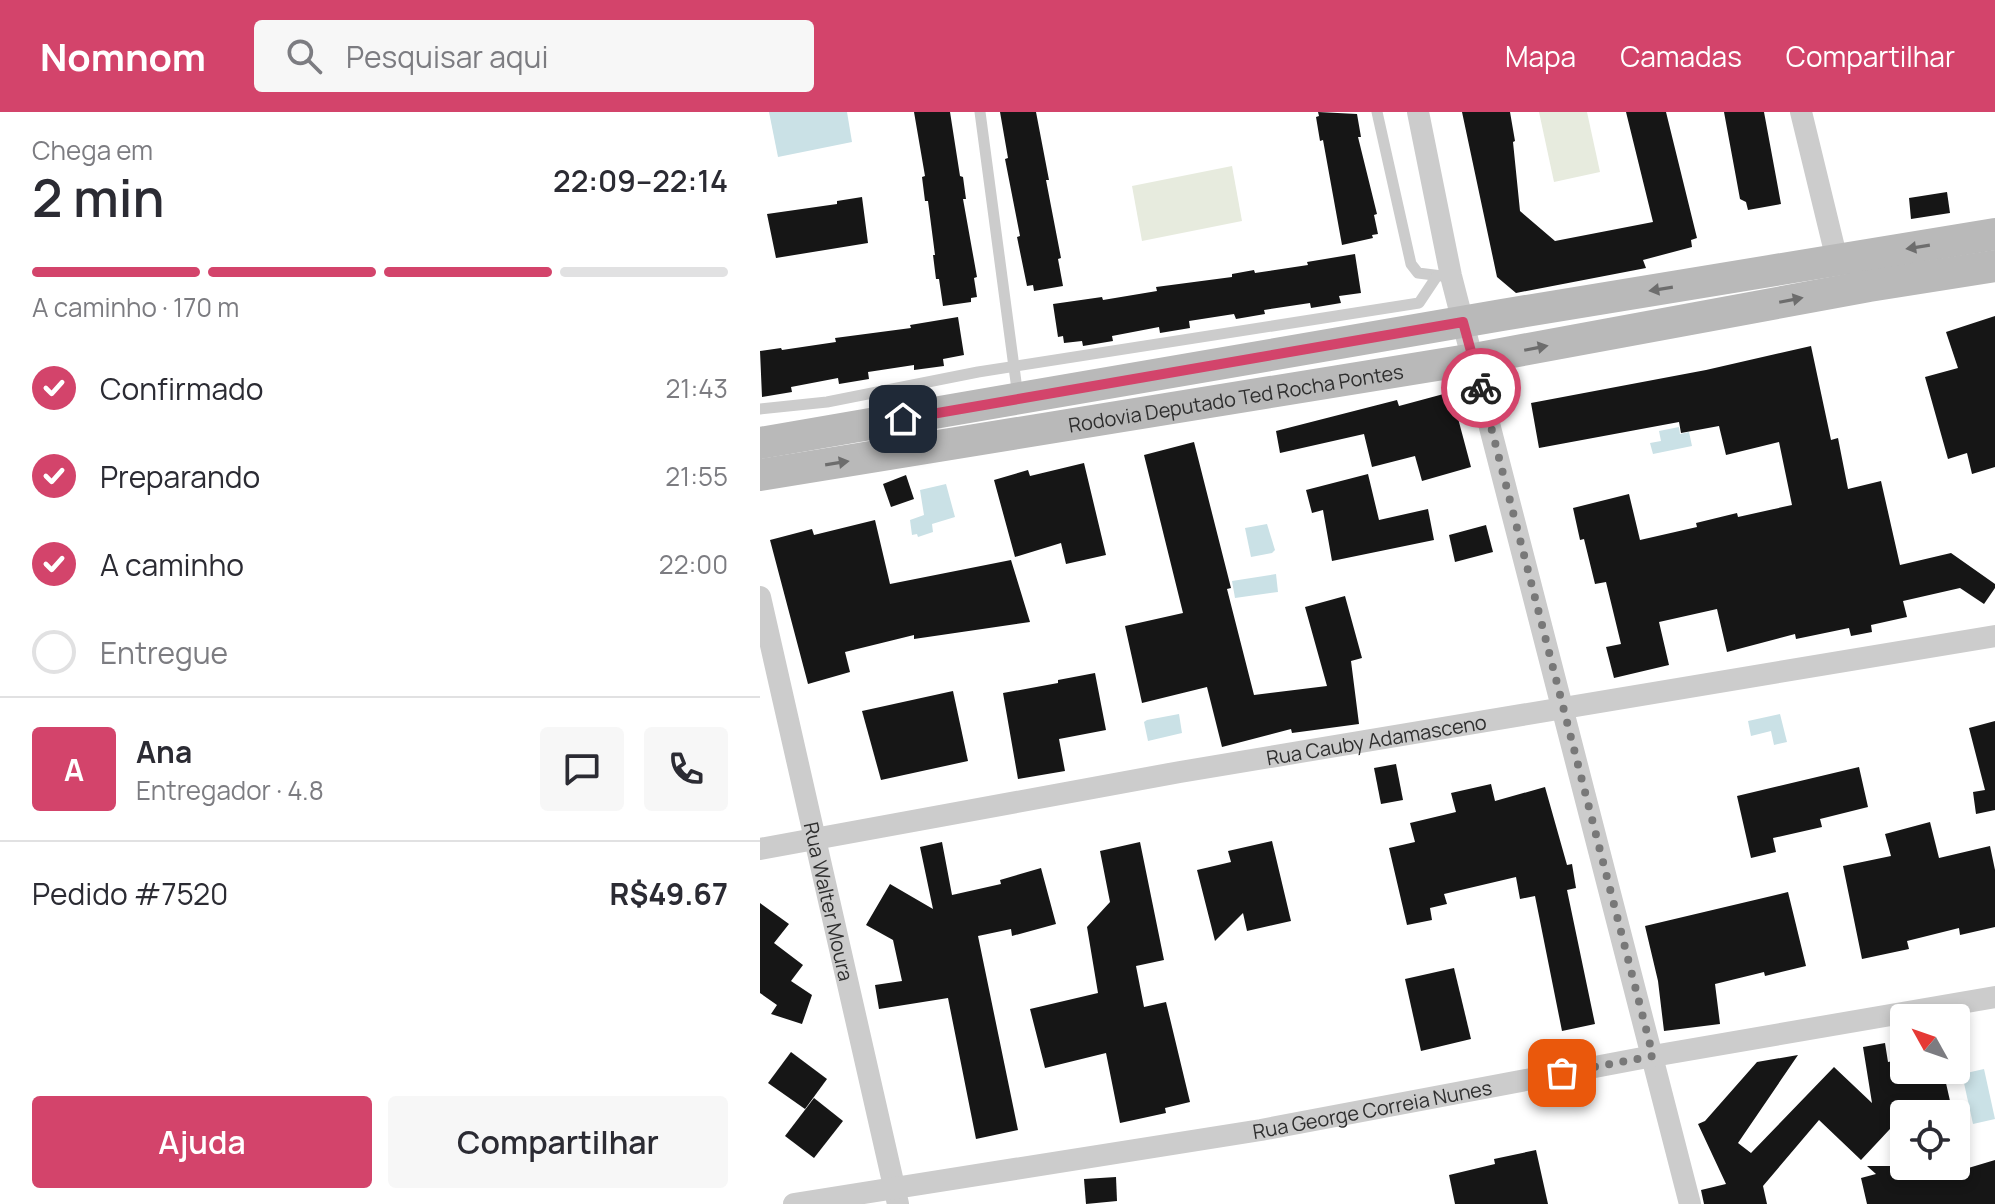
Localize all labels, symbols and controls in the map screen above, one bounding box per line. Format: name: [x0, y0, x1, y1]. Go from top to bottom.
search box: [254, 20, 814, 92]
text: Nomnom: [40, 30, 206, 82]
icon: search: [282, 34, 326, 78]
text: Pesquisar aqui: [346, 36, 548, 77]
text: Mapa: [1505, 37, 1576, 75]
text: Camadas: [1620, 37, 1742, 75]
text: Compartilhar: [1786, 37, 1955, 75]
text: Chega em: [32, 132, 153, 168]
text: 22:09–22:14: [553, 160, 728, 201]
text: 2 min: [32, 162, 165, 233]
one-way arrow: [1905, 241, 1930, 253]
one-way arrow: [1649, 283, 1674, 295]
text: A caminho · 170 m: [32, 289, 239, 325]
one-way arrow: [1779, 294, 1804, 306]
one-way arrow: [1523, 342, 1548, 354]
courier: [1441, 348, 1521, 428]
street label: Rodovia Deputado Ted Rocha Pontes: [1066, 357, 1405, 438]
icon: check: [32, 366, 76, 410]
icon: bike: [1459, 366, 1503, 410]
text: Confirmado: [100, 368, 264, 409]
text: 21:43: [666, 370, 728, 406]
pin: [869, 385, 937, 453]
icon: home: [881, 397, 925, 441]
icon: check: [32, 454, 76, 498]
text: Preparando: [100, 456, 260, 497]
one-way arrow: [825, 456, 850, 468]
text: 21:55: [665, 458, 728, 494]
icon: check: [32, 542, 76, 586]
text: A caminho: [100, 544, 244, 585]
text: 22:00: [659, 546, 728, 582]
text: Entregue: [100, 632, 228, 673]
street label: Rua Cauby Adamasceno: [1264, 708, 1489, 771]
button: chat: [540, 727, 624, 811]
button: phone: [644, 727, 728, 811]
text: Ana: [136, 731, 192, 772]
text: A: [64, 749, 84, 790]
text: Entregador · 4.8: [136, 772, 324, 808]
street label: Rua Walter Moura: [798, 819, 860, 983]
text: Pedido #7520: [32, 873, 228, 914]
text: R$49.67: [610, 873, 728, 914]
north arrow: [1890, 1004, 1970, 1084]
map controls: [1890, 1004, 1970, 1180]
pin: [1528, 1039, 1596, 1107]
icon: bag: [1540, 1051, 1584, 1095]
street label: Rua George Correia Nunes: [1251, 1073, 1494, 1145]
button: Ajuda: [32, 1096, 372, 1188]
button: Compartilhar: [388, 1096, 728, 1188]
button: locate: [1890, 1100, 1970, 1180]

